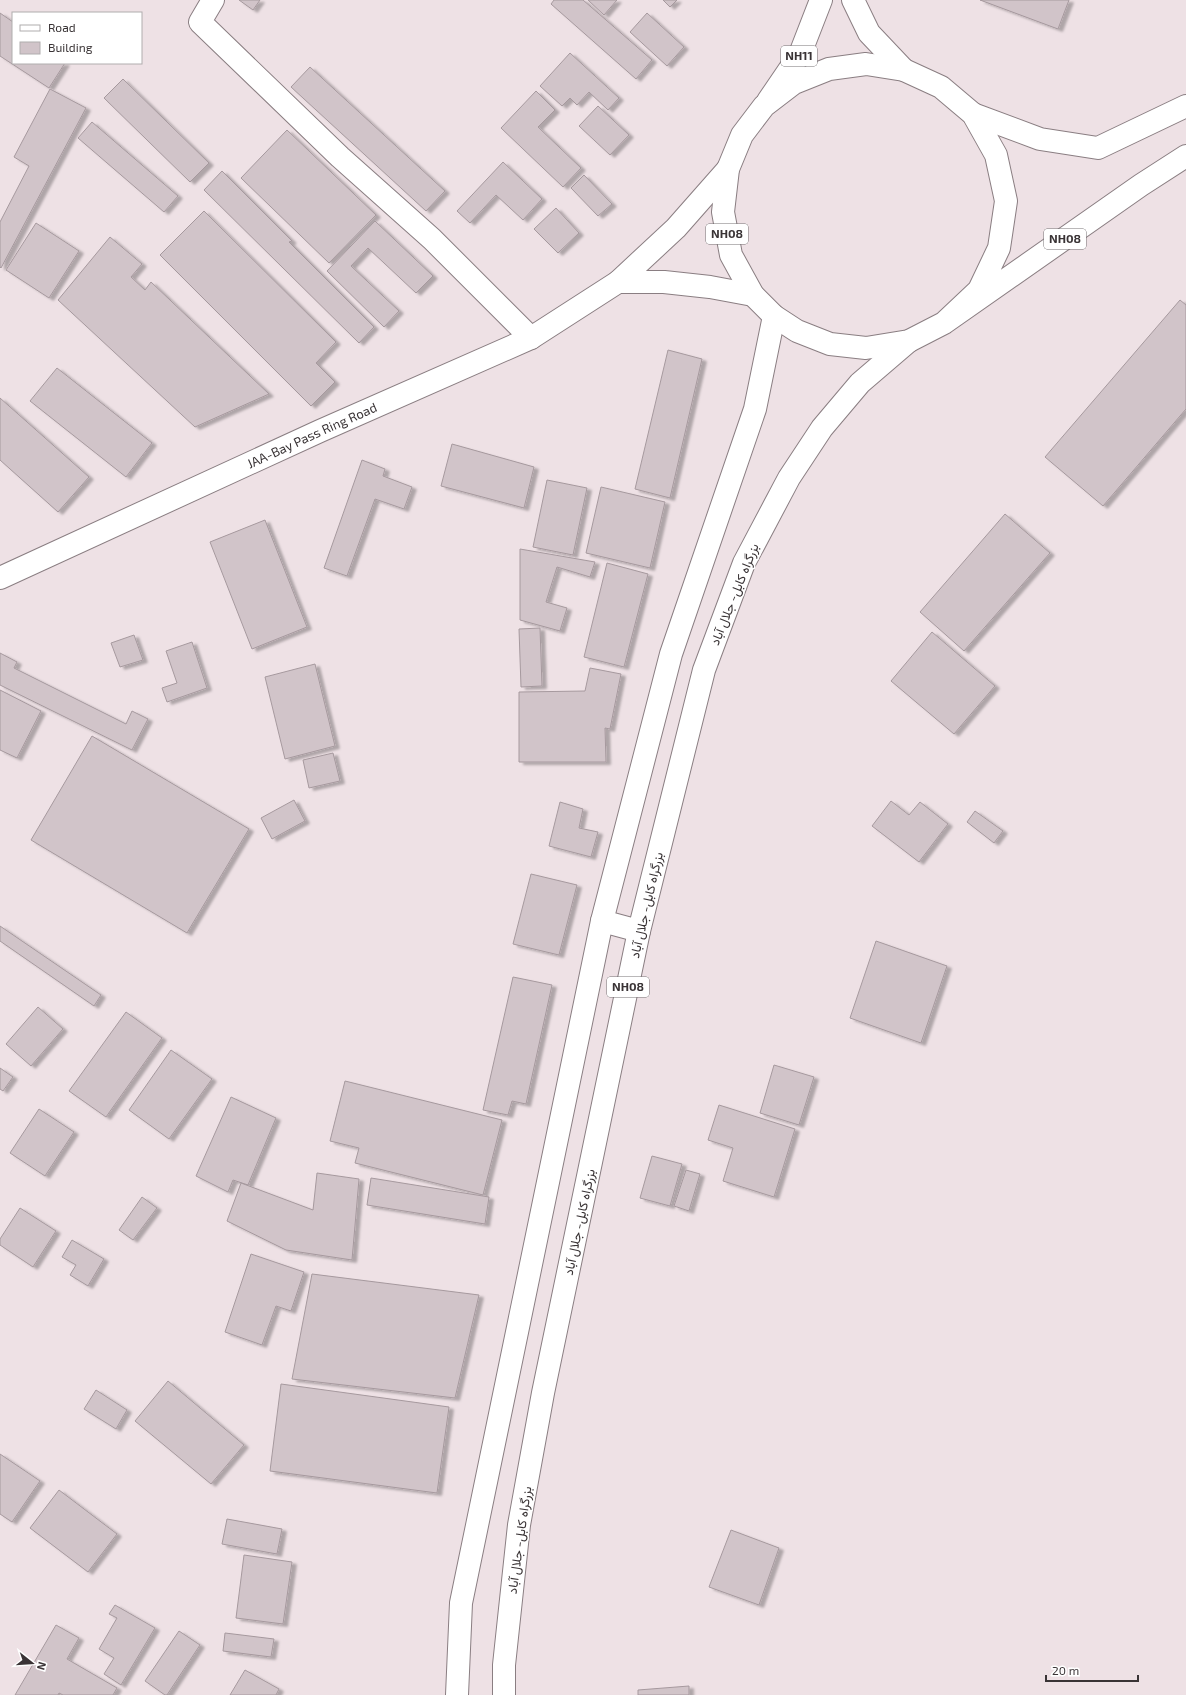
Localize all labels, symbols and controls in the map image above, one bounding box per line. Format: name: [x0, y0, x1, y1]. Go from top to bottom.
legend: [12, 12, 142, 64]
text: Road: [48, 20, 76, 34]
text: Building: [48, 40, 93, 54]
road number: NH11: [781, 46, 817, 66]
road number: NH08: [706, 224, 748, 244]
road number: NH08: [1044, 229, 1086, 249]
street label: JAA-Bay Pass Ring Road: [244, 399, 379, 472]
street label: بزرگراه کابل- جلال آباد: [706, 541, 763, 648]
street label: بزرگراه کابل- جلال آباد: [626, 850, 667, 960]
road number: NH08: [607, 977, 649, 997]
street label: بزرگراه کابل- جلال آباد: [560, 1167, 599, 1277]
street label: بزرگراه کابل- جلال آباد: [504, 1485, 535, 1595]
north arrow: [12, 1643, 52, 1683]
scale bar: [1046, 1657, 1138, 1683]
text: N: [35, 1660, 49, 1672]
text: 20 m: [1052, 1663, 1079, 1677]

